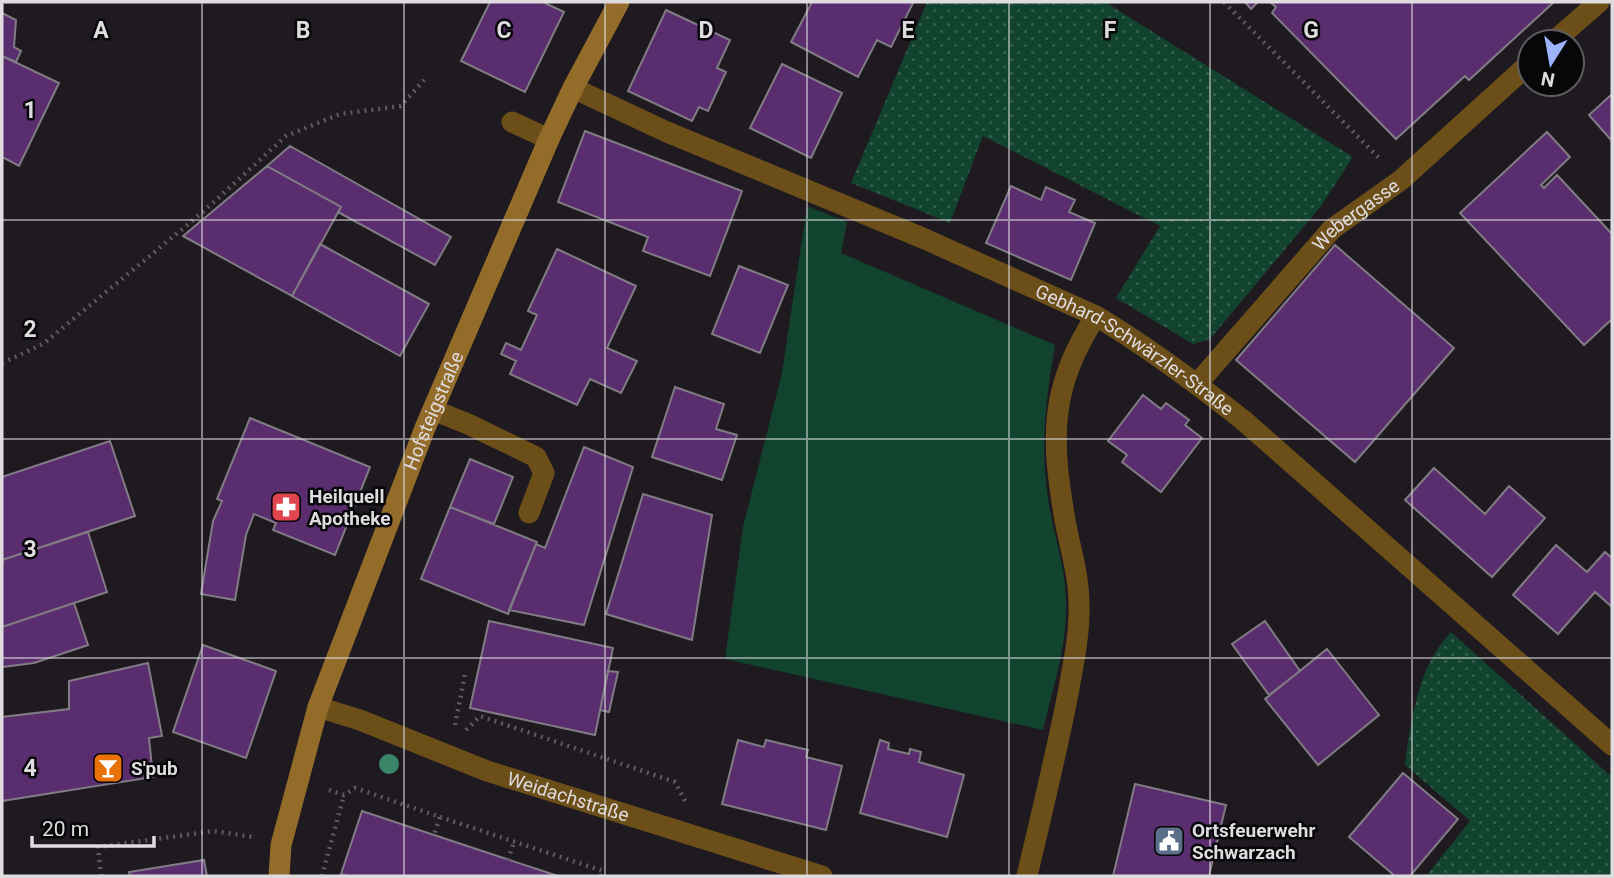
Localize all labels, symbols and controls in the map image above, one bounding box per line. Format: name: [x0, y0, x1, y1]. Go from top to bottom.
text: A: [93, 17, 109, 44]
text: B: [296, 17, 310, 44]
text: C: [496, 17, 512, 44]
text: D: [699, 17, 713, 44]
text: E: [902, 17, 915, 44]
text: F: [1104, 17, 1117, 44]
text: G: [1303, 17, 1319, 44]
north arrow: [1516, 28, 1586, 98]
text: N: [1539, 67, 1557, 92]
text: 1: [23, 97, 37, 124]
street label: Webergasse: [1307, 174, 1404, 255]
street label: Gebhard-Schwärzler-Straße: [1032, 279, 1239, 420]
text: 2: [23, 316, 37, 343]
street label: Hofsteigstraße: [399, 348, 468, 473]
place label: Heilquell Apotheke: [309, 485, 390, 530]
pharmacy icon: Heilquell Apotheke: [269, 490, 303, 524]
text: 3: [23, 536, 37, 563]
bar icon: S'pub: [91, 751, 125, 785]
text: 4: [23, 755, 37, 782]
place label: S'pub: [131, 757, 178, 780]
street label: Weidachstraße: [504, 767, 632, 826]
scale bar: [32, 804, 154, 848]
text: 20 m: [42, 817, 89, 841]
place label: Ortsfeuerwehr Schwarzach: [1192, 819, 1315, 864]
public building icon: Ortsfeuerwehr Schwarzach: [1152, 824, 1186, 858]

